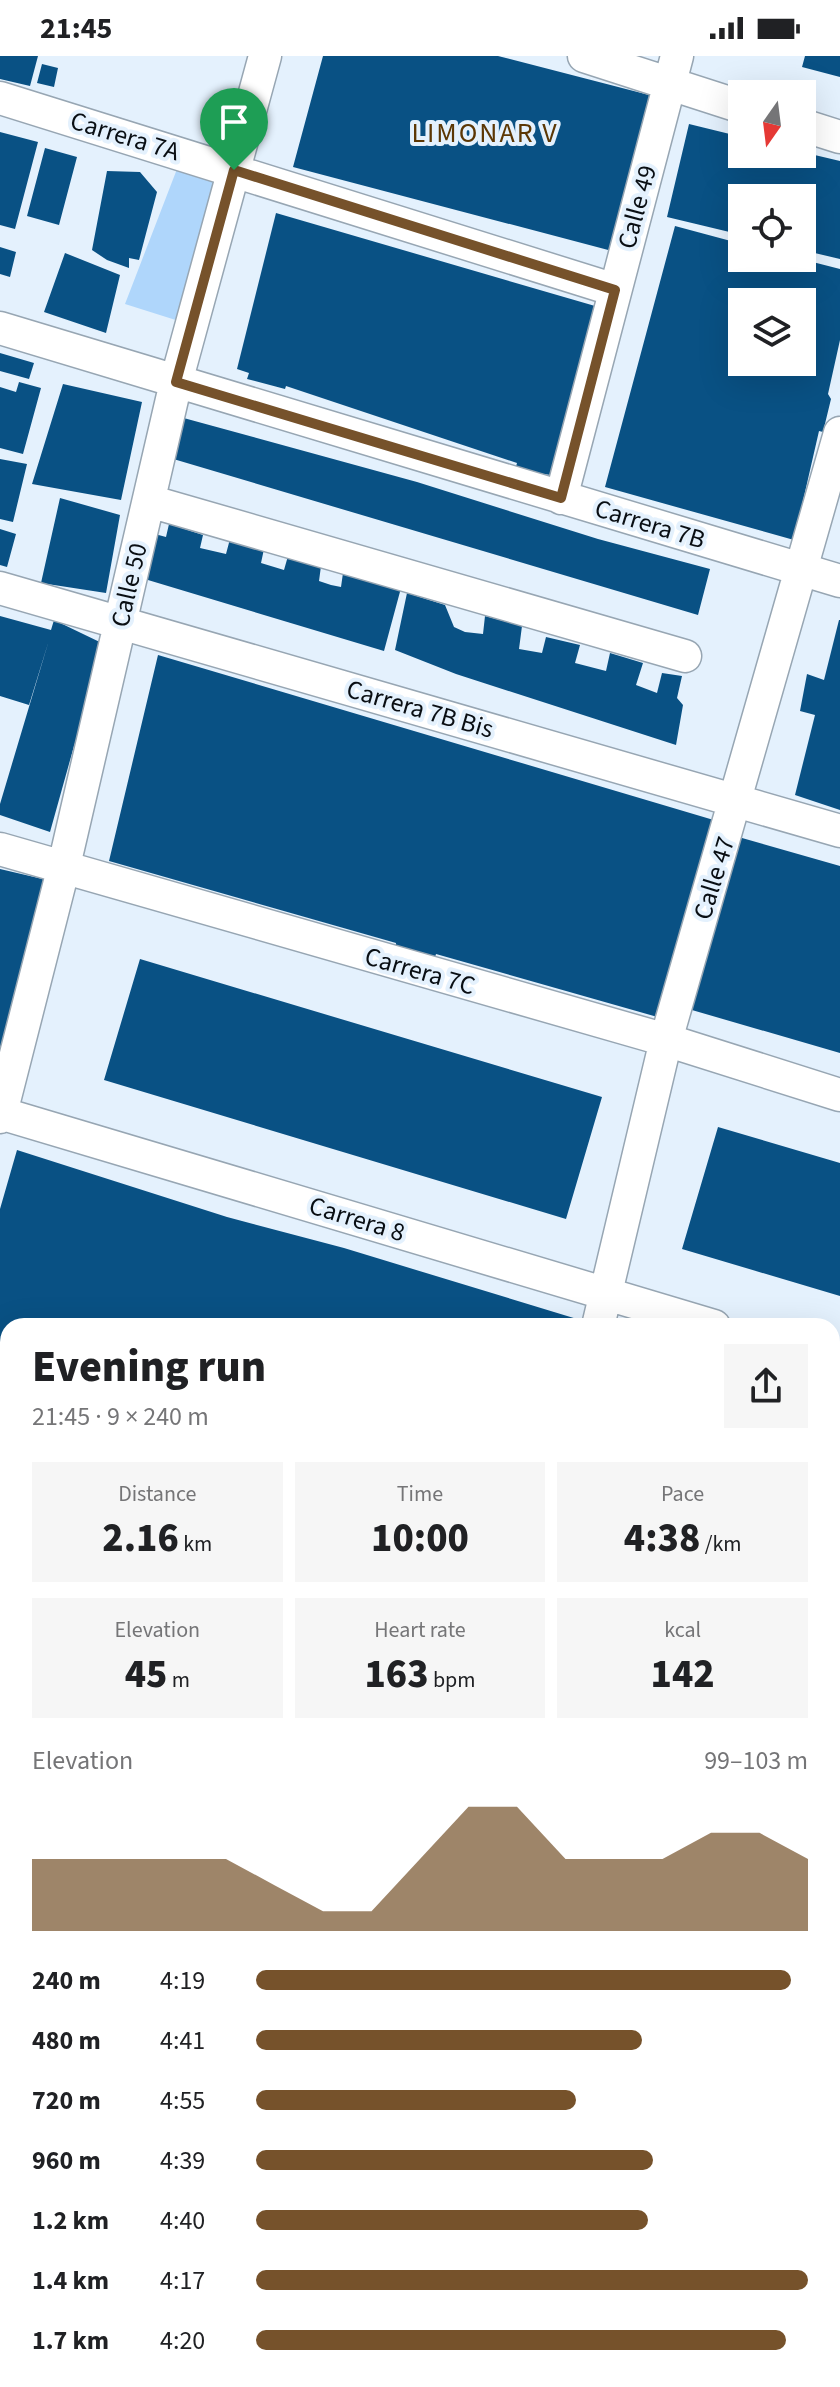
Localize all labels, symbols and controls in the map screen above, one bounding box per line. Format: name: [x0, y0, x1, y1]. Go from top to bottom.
text: 21:45: [40, 7, 112, 50]
north arrow: [728, 80, 816, 168]
map controls: [728, 80, 816, 376]
pin: [200, 88, 268, 170]
icon: arrive: [212, 100, 256, 144]
street label: Carrera 7A: [66, 102, 185, 170]
district label: LIMONAR V: [411, 113, 559, 153]
street label: Calle 49: [608, 161, 666, 253]
button: locate: [728, 184, 816, 272]
button: layers: [728, 288, 816, 376]
street label: Carrera 7B: [590, 490, 710, 558]
street label: Calle 50: [101, 539, 157, 631]
street label: Carrera 7B Bis: [342, 670, 498, 748]
street label: Calle 47: [684, 832, 744, 924]
street label: Carrera 7C: [361, 938, 479, 1004]
street label: Carrera 8: [305, 1187, 409, 1251]
text: Evening run: [32, 1336, 266, 1399]
button: share: [724, 1344, 808, 1428]
text: 21:45 · 9 × 240 m: [32, 1398, 209, 1435]
text: Distance: [118, 1478, 196, 1510]
text: Time: [397, 1478, 443, 1510]
text: Pace: [661, 1478, 704, 1510]
text: 2.16: [102, 1510, 179, 1567]
text: 10:00: [371, 1510, 469, 1567]
text: 4:38: [624, 1510, 700, 1567]
text: km: [179, 1528, 212, 1560]
text: /km: [700, 1528, 742, 1560]
text: Elevation: [114, 1614, 200, 1646]
text: Heart rate: [374, 1614, 466, 1646]
text: kcal: [664, 1614, 701, 1646]
text: 45: [125, 1646, 167, 1703]
text: 163: [364, 1646, 429, 1703]
text: 142: [651, 1646, 715, 1703]
text: m: [167, 1664, 190, 1696]
text: bpm: [429, 1664, 476, 1696]
text: Elevation: [32, 1742, 133, 1779]
text: 99–103 m: [704, 1742, 808, 1779]
text: 240 m: [32, 1962, 101, 1999]
text: 4:19: [160, 1962, 205, 1999]
text: 480 m: [32, 2022, 101, 2059]
text: 4:41: [160, 2022, 205, 2059]
text: 720 m: [32, 2082, 101, 2119]
text: 4:55: [160, 2082, 205, 2119]
text: 960 m: [32, 2142, 101, 2179]
text: 4:39: [160, 2142, 205, 2179]
text: 1.2 km: [32, 2202, 109, 2239]
text: 4:40: [160, 2202, 205, 2239]
text: 1.4 km: [32, 2262, 109, 2299]
text: 4:17: [160, 2262, 205, 2299]
text: 1.7 km: [32, 2322, 109, 2359]
text: 4:20: [160, 2322, 205, 2359]

